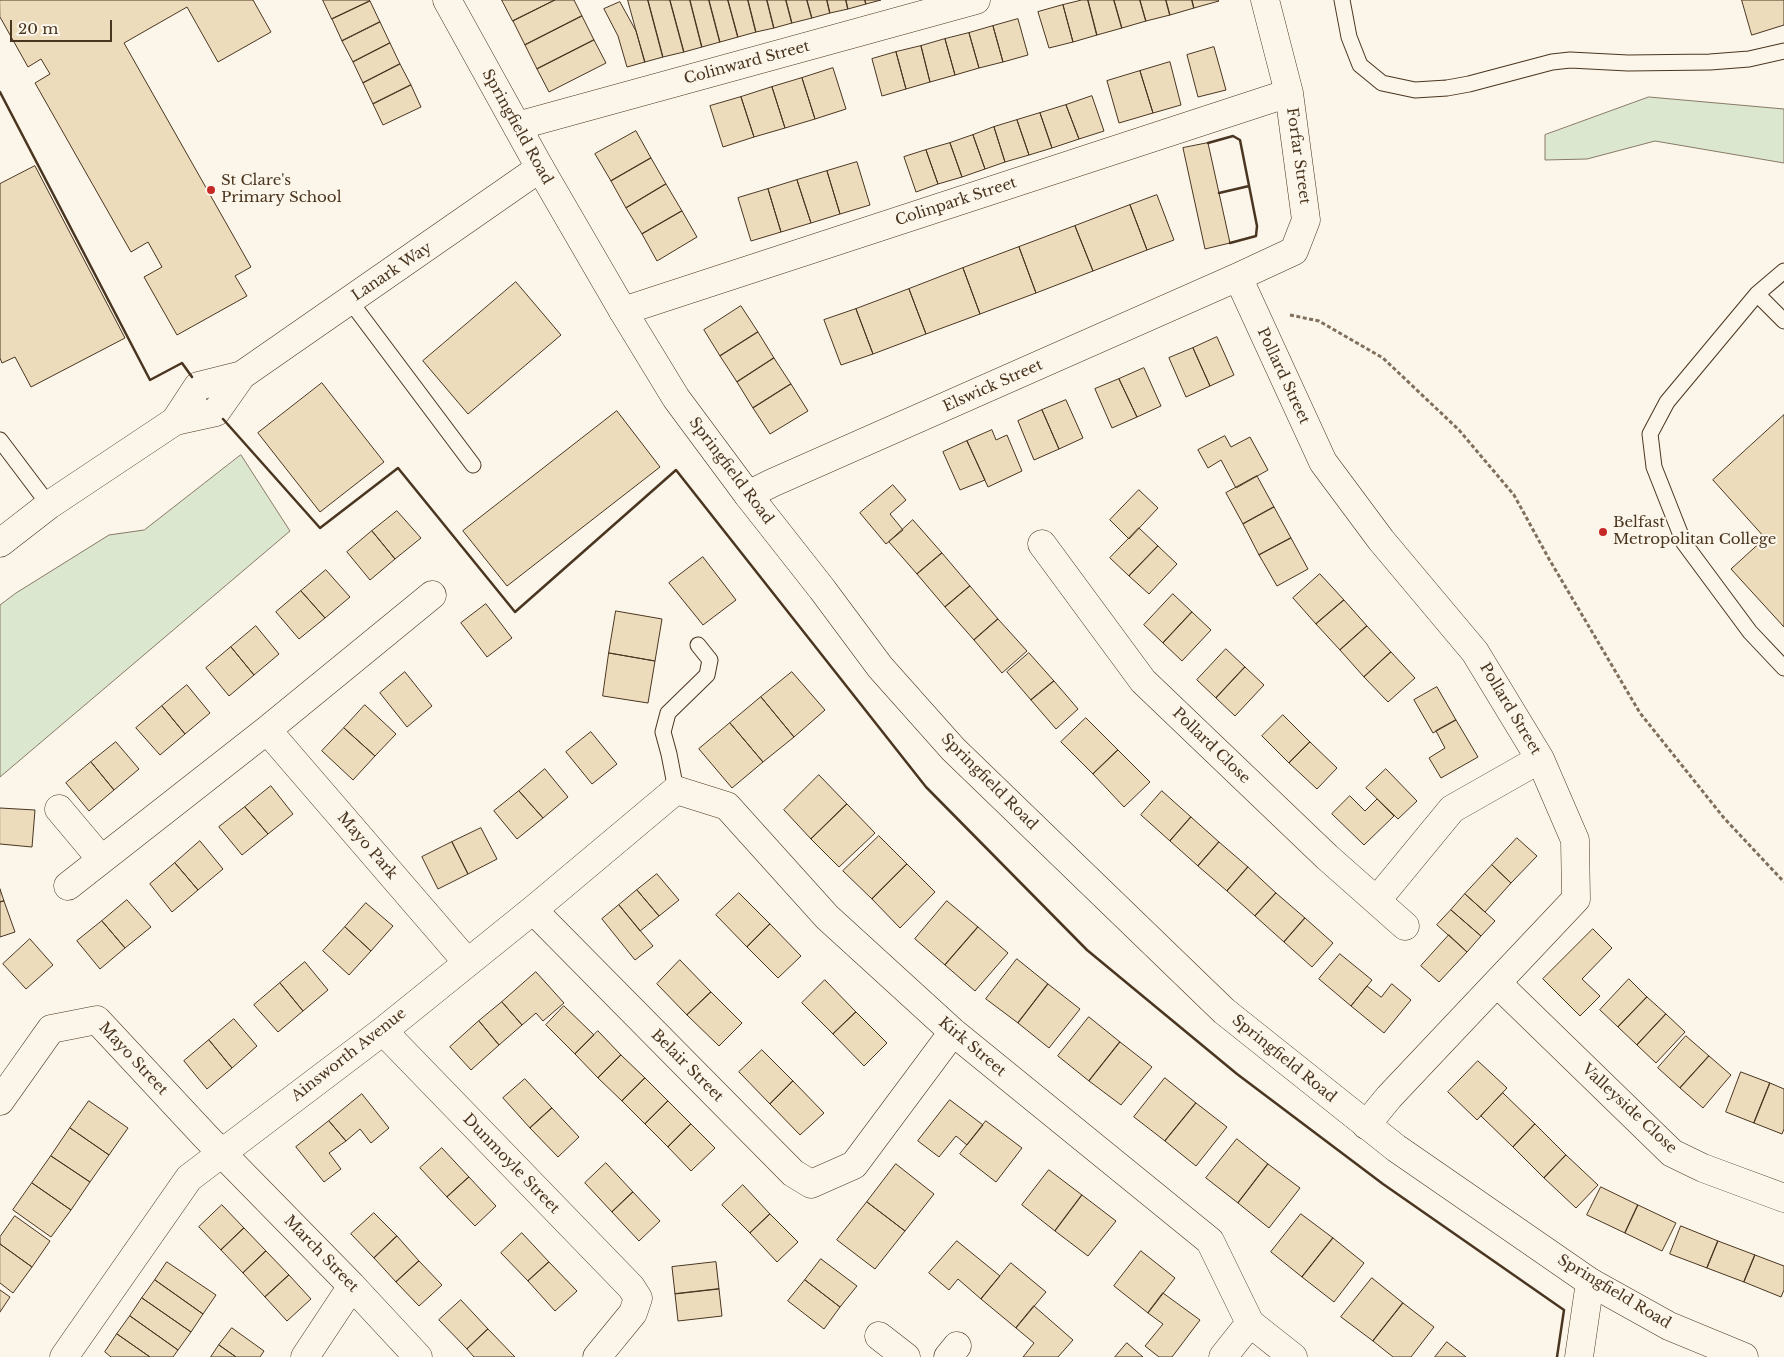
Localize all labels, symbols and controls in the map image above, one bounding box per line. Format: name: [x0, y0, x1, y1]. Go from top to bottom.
scale bar: [12, 10, 115, 42]
text: 20 m: [18, 19, 58, 38]
street label: Colinward Street: [682, 38, 812, 88]
street label: Springfield Road: [478, 66, 556, 188]
street label: Forfar Street: [1282, 106, 1314, 206]
place label: St Clare's Primary School: [221, 172, 342, 207]
street label: Colinpark Street: [893, 174, 1019, 230]
marker: St Clare's Primary School: [205, 184, 217, 196]
street label: Lanark Way: [349, 239, 435, 305]
street label: Pollard Street: [1253, 325, 1313, 427]
street label: Elswick Street: [940, 356, 1046, 416]
street label: Springfield Road: [685, 414, 777, 528]
place label: Belfast Metropolitan College: [1613, 514, 1776, 549]
marker: Belfast Metropolitan College: [1597, 526, 1609, 538]
street label: Pollard Street: [1475, 660, 1545, 758]
street label: Pollard Close: [1168, 704, 1254, 788]
street label: Springfield Road: [937, 730, 1041, 834]
street label: Mayo Park: [333, 809, 401, 883]
street label: Ainsworth Avenue: [288, 1005, 410, 1105]
street label: Springfield Road: [1228, 1011, 1340, 1107]
street label: Kirk Street: [935, 1014, 1009, 1080]
street label: Mayo Street: [95, 1019, 171, 1099]
street label: Belair Street: [647, 1026, 727, 1106]
street label: Valleyside Close: [1578, 1060, 1680, 1158]
street label: Dunmoyle Street: [459, 1110, 563, 1218]
street label: March Street: [280, 1212, 362, 1296]
street label: Springfield Road: [1554, 1251, 1674, 1333]

